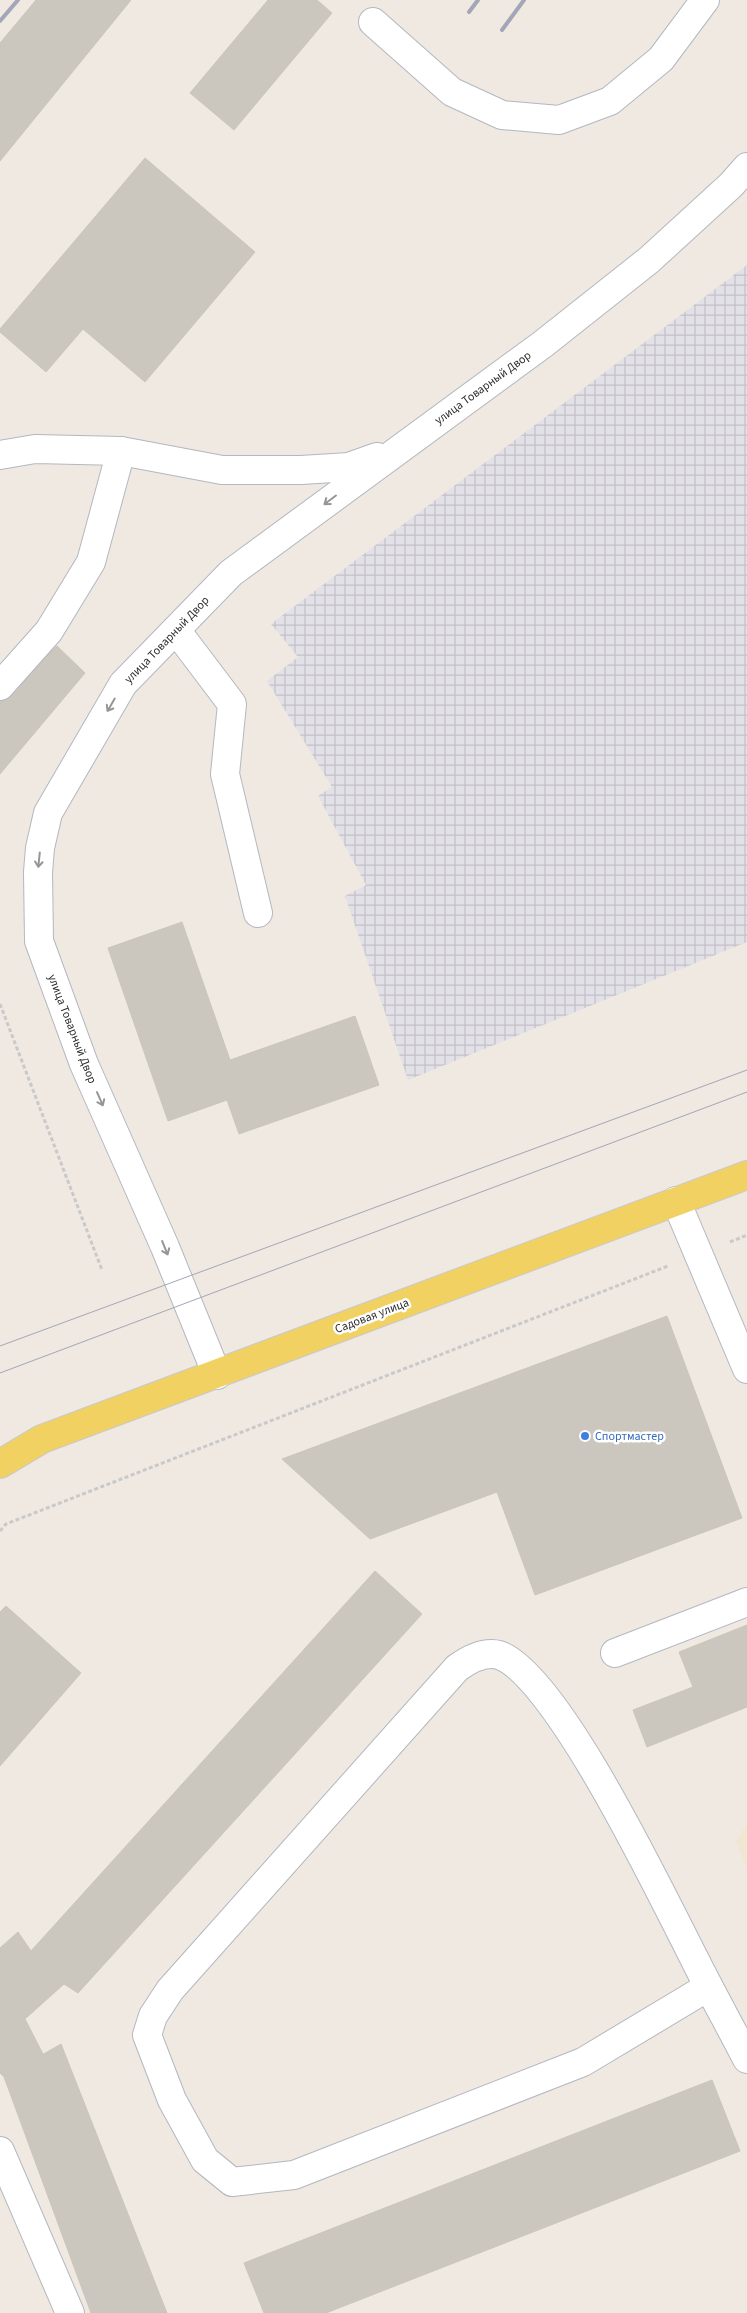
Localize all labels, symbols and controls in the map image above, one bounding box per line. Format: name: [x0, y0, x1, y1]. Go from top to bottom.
street label: улица Товарный Двор: [431, 347, 535, 429]
one-way arrow: [324, 494, 337, 505]
street label: улица Товарный Двор: [121, 592, 214, 688]
one-way arrow: [106, 698, 116, 713]
one-way arrow: [34, 852, 44, 868]
street label: улица Товарный Двор: [43, 972, 101, 1086]
one-way arrow: [95, 1091, 105, 1106]
one-way arrow: [161, 1240, 170, 1255]
street label: Садовая улица: [333, 1294, 411, 1338]
place label: Спортмастер: [595, 1428, 664, 1445]
marker: Спортмастер: [579, 1430, 591, 1442]

